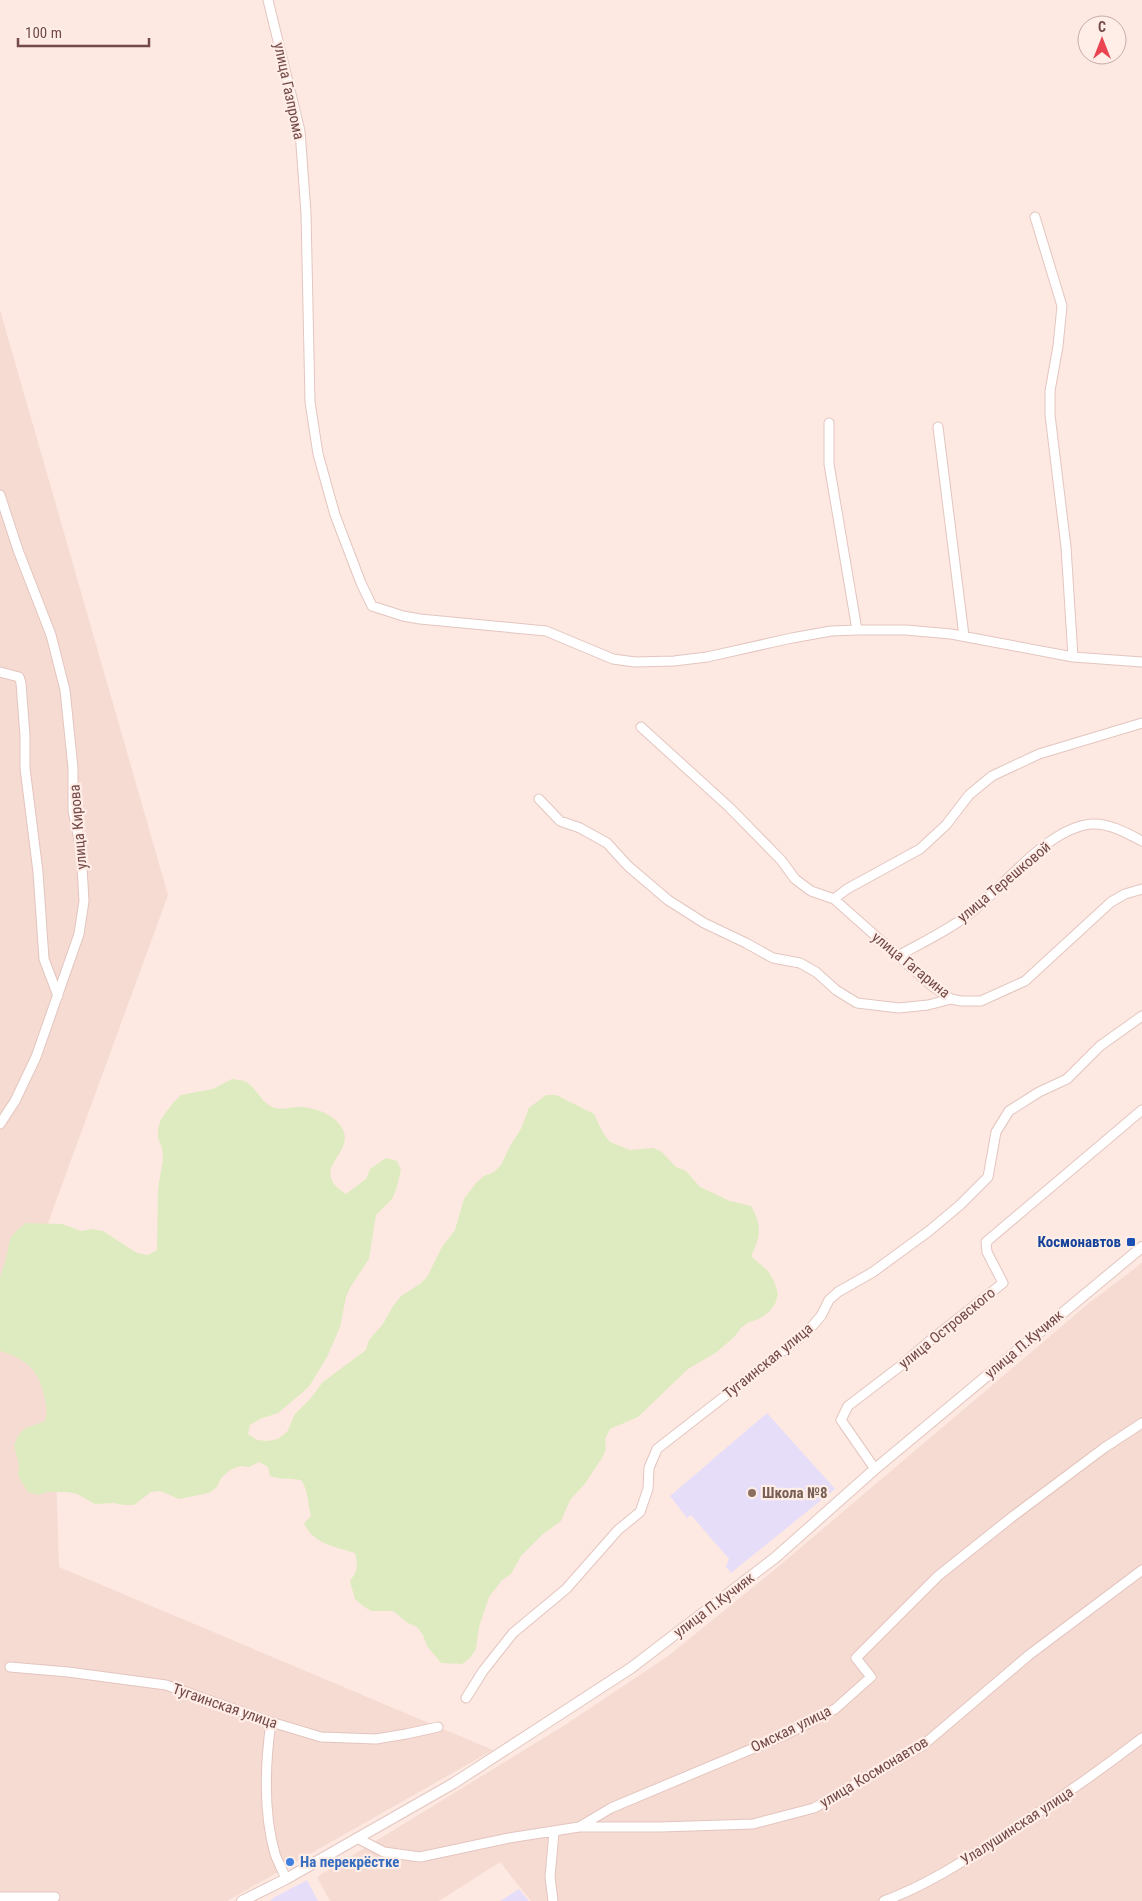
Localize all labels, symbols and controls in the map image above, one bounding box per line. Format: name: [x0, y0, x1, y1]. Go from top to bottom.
scale bar: [18, 15, 149, 47]
north arrow: [1077, 15, 1127, 65]
text: С: [1098, 19, 1106, 35]
text: 100 m: [25, 24, 62, 42]
street label: улица Газпрома: [270, 41, 308, 141]
street label: улица Кирова: [65, 784, 91, 870]
street label: улица Терешковой: [954, 838, 1054, 926]
street label: улица Гагарина: [868, 928, 954, 1002]
place label: Космонавтов: [1038, 1233, 1121, 1251]
marker: Космонавтов: [1125, 1236, 1137, 1248]
street label: улица Островского: [895, 1284, 999, 1372]
street label: улица П.Кучияк: [981, 1306, 1067, 1382]
street label: Тугаинская улица: [720, 1319, 816, 1403]
place label: Школа №8: [762, 1484, 828, 1502]
marker: Школа №8: [746, 1487, 758, 1499]
street label: улица П.Кучияк: [670, 1569, 758, 1641]
street label: Тугаинская улица: [170, 1680, 280, 1732]
street label: Омская улица: [748, 1702, 834, 1756]
street label: улица Космонавтов: [817, 1733, 931, 1811]
street label: Улалушинская улица: [957, 1783, 1077, 1869]
place label: На перекрёстке: [300, 1853, 400, 1871]
marker: На перекрёстке: [284, 1856, 296, 1868]

